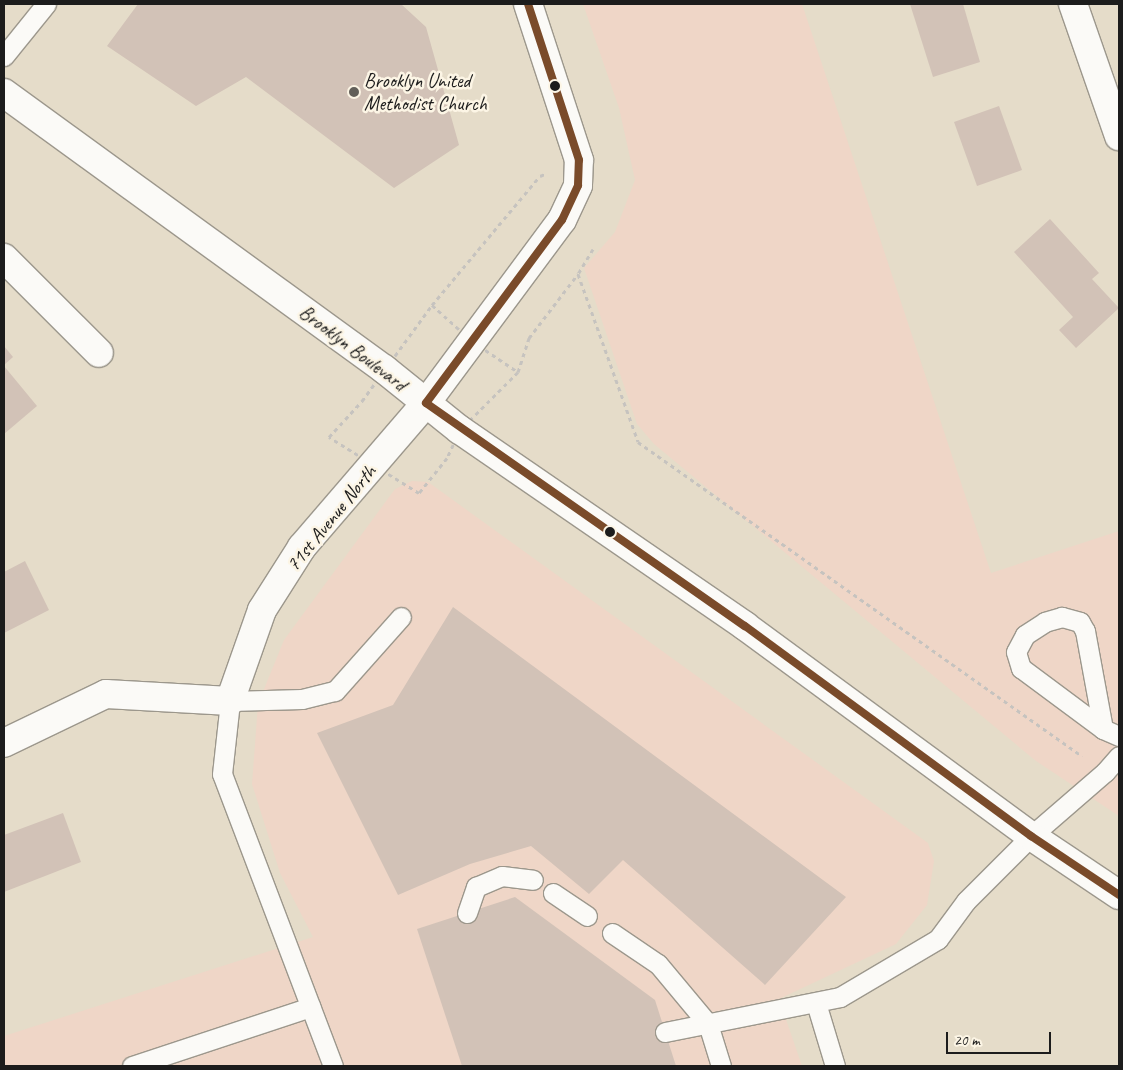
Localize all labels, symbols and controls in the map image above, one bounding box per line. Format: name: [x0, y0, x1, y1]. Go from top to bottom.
place label: Brooklyn United Methodist Church: [364, 68, 488, 115]
unlabelled marker: [550, 81, 560, 91]
marker: Brooklyn United Methodist Church: [348, 86, 360, 98]
street label: Brooklyn Boulevard: [295, 300, 411, 396]
street label: 71st Avenue North: [281, 460, 381, 576]
unlabelled marker: [605, 527, 615, 537]
scale bar: [948, 1022, 1053, 1054]
text: 20 m: [954, 1031, 980, 1050]

